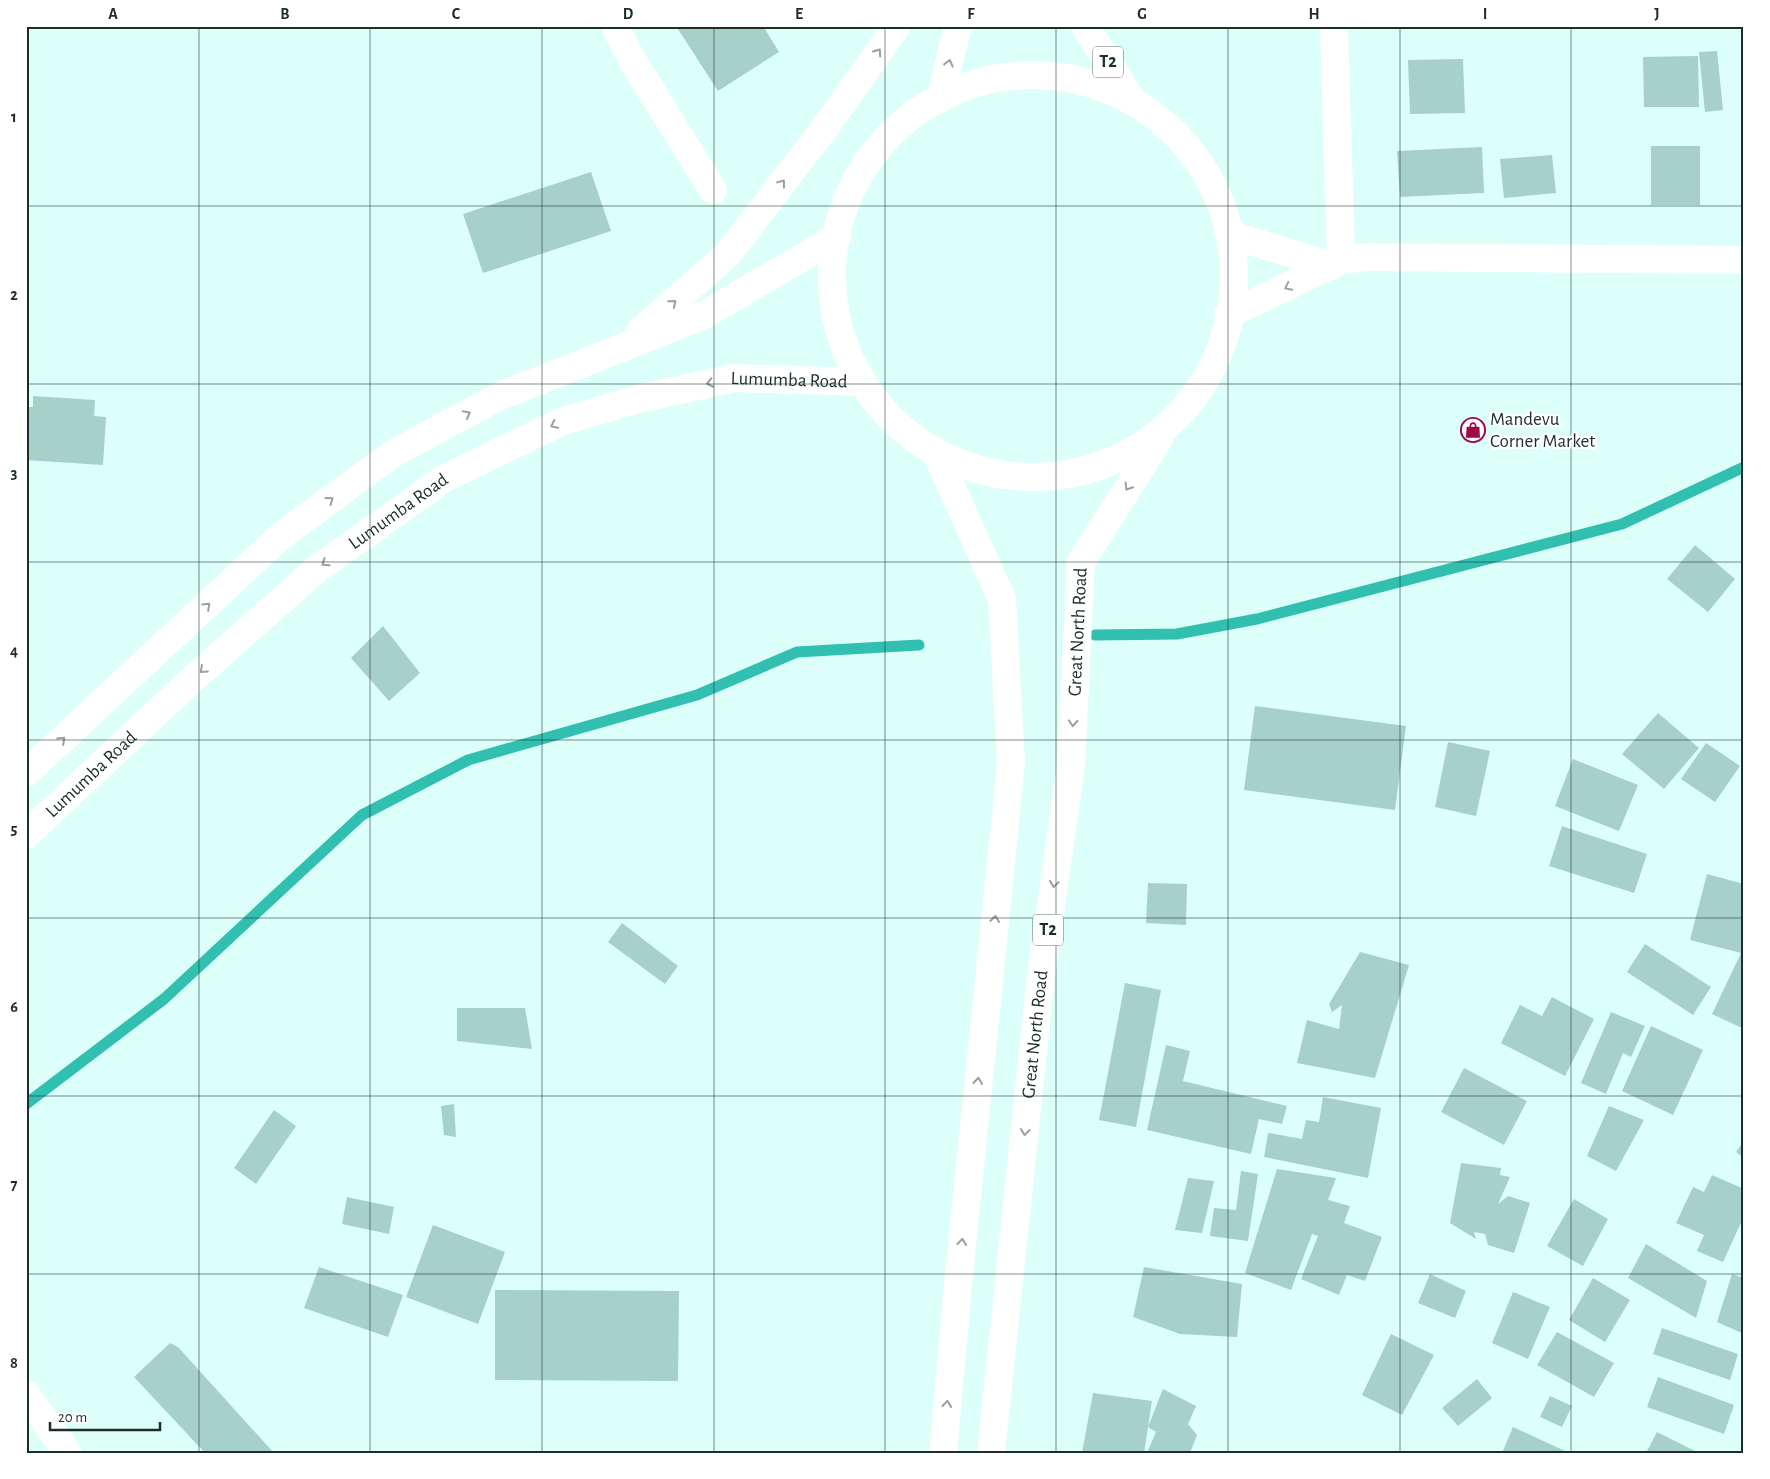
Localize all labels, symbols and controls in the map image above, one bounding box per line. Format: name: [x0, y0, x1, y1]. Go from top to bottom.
text: A: [108, 6, 118, 22]
text: B: [280, 6, 290, 22]
text: C: [452, 6, 461, 22]
text: D: [623, 6, 634, 22]
text: E: [795, 6, 803, 22]
text: F: [967, 6, 975, 22]
text: G: [1137, 6, 1147, 22]
text: H: [1308, 6, 1320, 22]
text: I: [1483, 6, 1487, 22]
text: J: [1654, 6, 1660, 22]
road number: T2: [1093, 46, 1123, 78]
one-way arrow: [872, 49, 882, 58]
one-way arrow: [943, 58, 954, 67]
text: 1: [11, 109, 17, 125]
one-way arrow: [777, 180, 785, 189]
one-way arrow: [1284, 280, 1293, 291]
text: 2: [10, 287, 18, 303]
one-way arrow: [668, 300, 677, 309]
street label: Lumumba Road: [730, 368, 848, 391]
one-way arrow: [706, 378, 715, 388]
one-way arrow: [462, 410, 471, 420]
place label: Mandevu Corner Market: [1490, 410, 1595, 451]
shop icon: Mandevu Corner Market: [1460, 417, 1486, 443]
one-way arrow: [550, 419, 559, 429]
text: 3: [11, 465, 18, 481]
street label: Lumumba Road: [345, 470, 452, 553]
one-way arrow: [1125, 482, 1135, 491]
one-way arrow: [324, 497, 334, 506]
one-way arrow: [321, 557, 331, 566]
street label: Great North Road: [1065, 567, 1090, 697]
one-way arrow: [201, 602, 210, 611]
text: 4: [10, 643, 18, 659]
one-way arrow: [200, 664, 209, 673]
one-way arrow: [1068, 719, 1079, 727]
street label: Lumumba Road: [42, 727, 140, 821]
one-way arrow: [56, 737, 65, 746]
text: 5: [11, 821, 18, 837]
one-way arrow: [1049, 881, 1060, 889]
road number: T2: [1033, 914, 1063, 946]
one-way arrow: [989, 915, 1000, 923]
street label: Great North Road: [1019, 969, 1051, 1099]
text: 6: [10, 999, 18, 1015]
one-way arrow: [972, 1076, 983, 1084]
one-way arrow: [1020, 1129, 1031, 1137]
text: 7: [11, 1177, 18, 1193]
one-way arrow: [956, 1238, 967, 1246]
text: 8: [10, 1355, 18, 1371]
scale bar: [50, 1399, 160, 1431]
one-way arrow: [942, 1400, 953, 1408]
text: 20 m: [58, 1410, 87, 1425]

